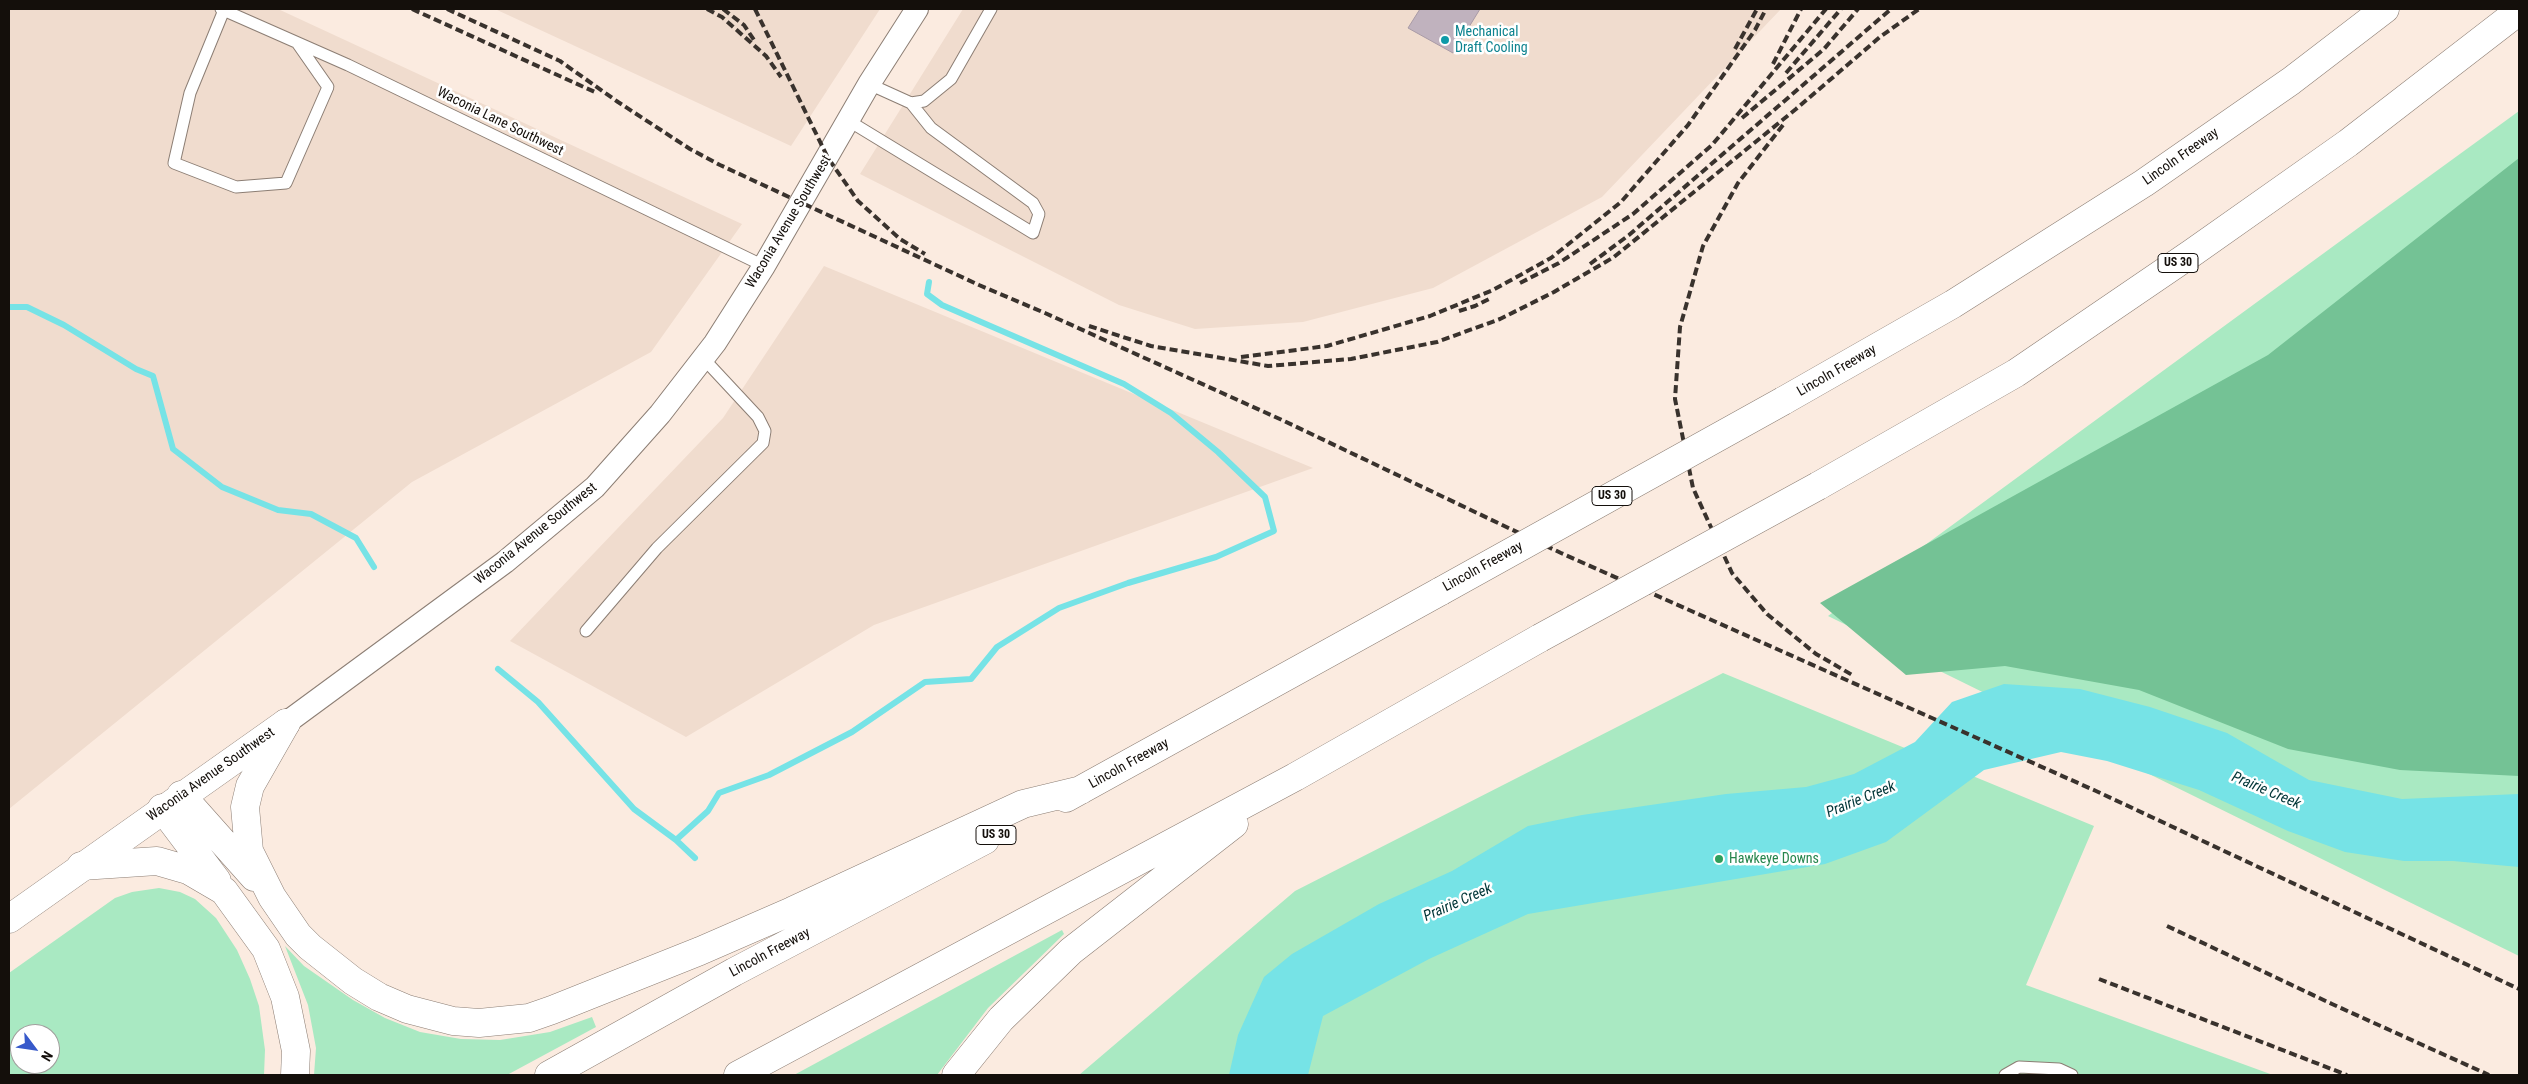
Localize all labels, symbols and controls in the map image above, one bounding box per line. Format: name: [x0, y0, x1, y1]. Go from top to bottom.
place label: Mechanical Draft Cooling: [1455, 24, 1528, 56]
marker: Mechanical Draft Cooling: [1439, 34, 1451, 46]
street label: Waconia Lane Southwest: [434, 84, 566, 160]
street label: Lincoln Freeway: [2140, 125, 2222, 189]
street label: Waconia Avenue Southwest: [743, 152, 835, 292]
road number: US 30: [2158, 254, 2198, 272]
street label: Lincoln Freeway: [1794, 342, 1880, 400]
street label: Waconia Avenue Southwest: [472, 480, 600, 588]
road number: US 30: [1592, 486, 1632, 506]
street label: Lincoln Freeway: [1440, 538, 1526, 596]
street label: Waconia Avenue Southwest: [144, 724, 278, 826]
street label: Lincoln Freeway: [1086, 735, 1172, 793]
water label: Prairie Creek: [2229, 768, 2303, 814]
water label: Prairie Creek: [1824, 778, 1898, 822]
road number: US 30: [976, 826, 1016, 844]
place label: Hawkeye Downs: [1729, 851, 1819, 867]
marker: Hawkeye Downs: [1713, 853, 1725, 865]
water label: Prairie Creek: [1421, 880, 1495, 926]
street label: Lincoln Freeway: [727, 925, 813, 981]
north arrow: [10, 1024, 60, 1074]
text: N: [38, 1048, 56, 1064]

